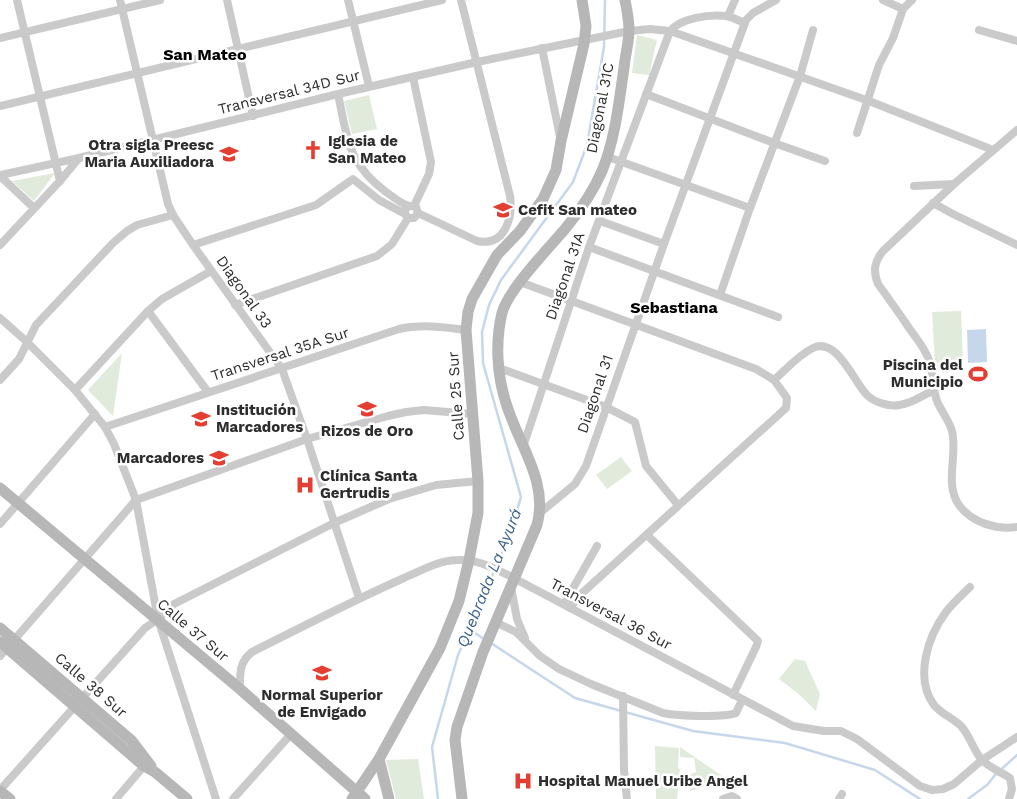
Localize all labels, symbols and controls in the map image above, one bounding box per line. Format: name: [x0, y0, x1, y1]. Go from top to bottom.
district label: San Mateo: [163, 45, 247, 64]
street label: Diagonal 31C: [582, 61, 618, 155]
street label: Transversal 34D Sur: [216, 66, 362, 118]
place label: Iglesia de San Mateo: [328, 132, 406, 167]
place label: Otra sigla Preesc Maria Auxiliadora: [84, 136, 214, 171]
church icon: Iglesia de San Mateo: [302, 139, 324, 161]
school or university icon: Otra sigla Preesc Maria Auxiliadora: [218, 143, 240, 165]
school or university icon: Cefit San mateo: [492, 199, 514, 221]
place label: Cefit San mateo: [518, 201, 637, 219]
street label: Diagonal 31A: [542, 230, 588, 322]
street label: Diagonal 33: [212, 252, 276, 332]
district label: Sebastiana: [630, 298, 718, 317]
street label: Transversal 35A Sur: [209, 323, 351, 385]
street label: Calle 25 Sur: [444, 351, 468, 441]
street label: Diagonal 31: [573, 352, 617, 436]
place label: Piscina del Municipio: [883, 356, 963, 391]
sports icon: Piscina del Municipio: [967, 363, 989, 385]
school or university icon: Rizos de Oro: [356, 398, 378, 420]
place label: Institución Marcadores: [216, 401, 303, 436]
school or university icon: Institución Marcadores: [190, 408, 212, 430]
place label: Rizos de Oro: [321, 422, 413, 440]
school or university icon: Marcadores: [208, 447, 230, 469]
place label: Marcadores: [117, 449, 204, 467]
place label: Clínica Santa Gertrudis: [320, 467, 418, 502]
hospital icon: Clínica Santa Gertrudis: [294, 474, 316, 496]
water label: Quebrada La Ayurá: [452, 506, 526, 650]
street label: Transversal 36 Sur: [547, 574, 675, 654]
street label: Calle 37 Sur: [154, 595, 232, 665]
street label: Calle 38 Sur: [51, 649, 131, 721]
school or university icon: Normal Superior de Envigado: [311, 662, 333, 684]
place label: Normal Superior de Envigado: [261, 686, 383, 721]
hospital icon: Hospital Manuel Uribe Angel: [512, 770, 534, 792]
place label: Hospital Manuel Uribe Angel: [538, 772, 748, 790]

